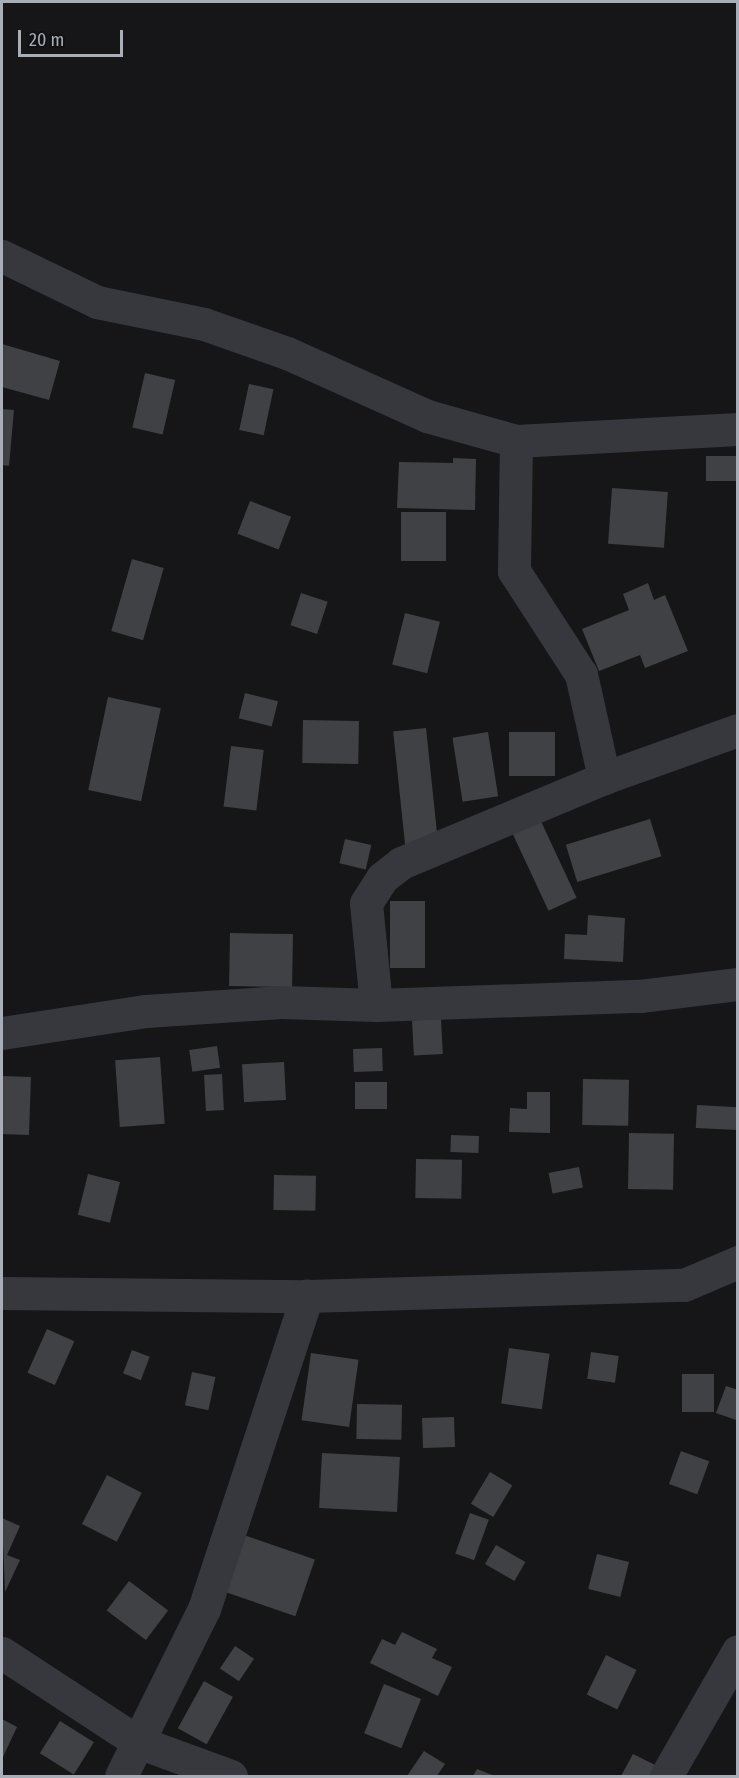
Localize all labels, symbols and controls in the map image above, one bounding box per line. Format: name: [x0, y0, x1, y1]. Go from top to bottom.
scale bar: [21, 18, 126, 56]
text: 20 m: [29, 29, 64, 51]

